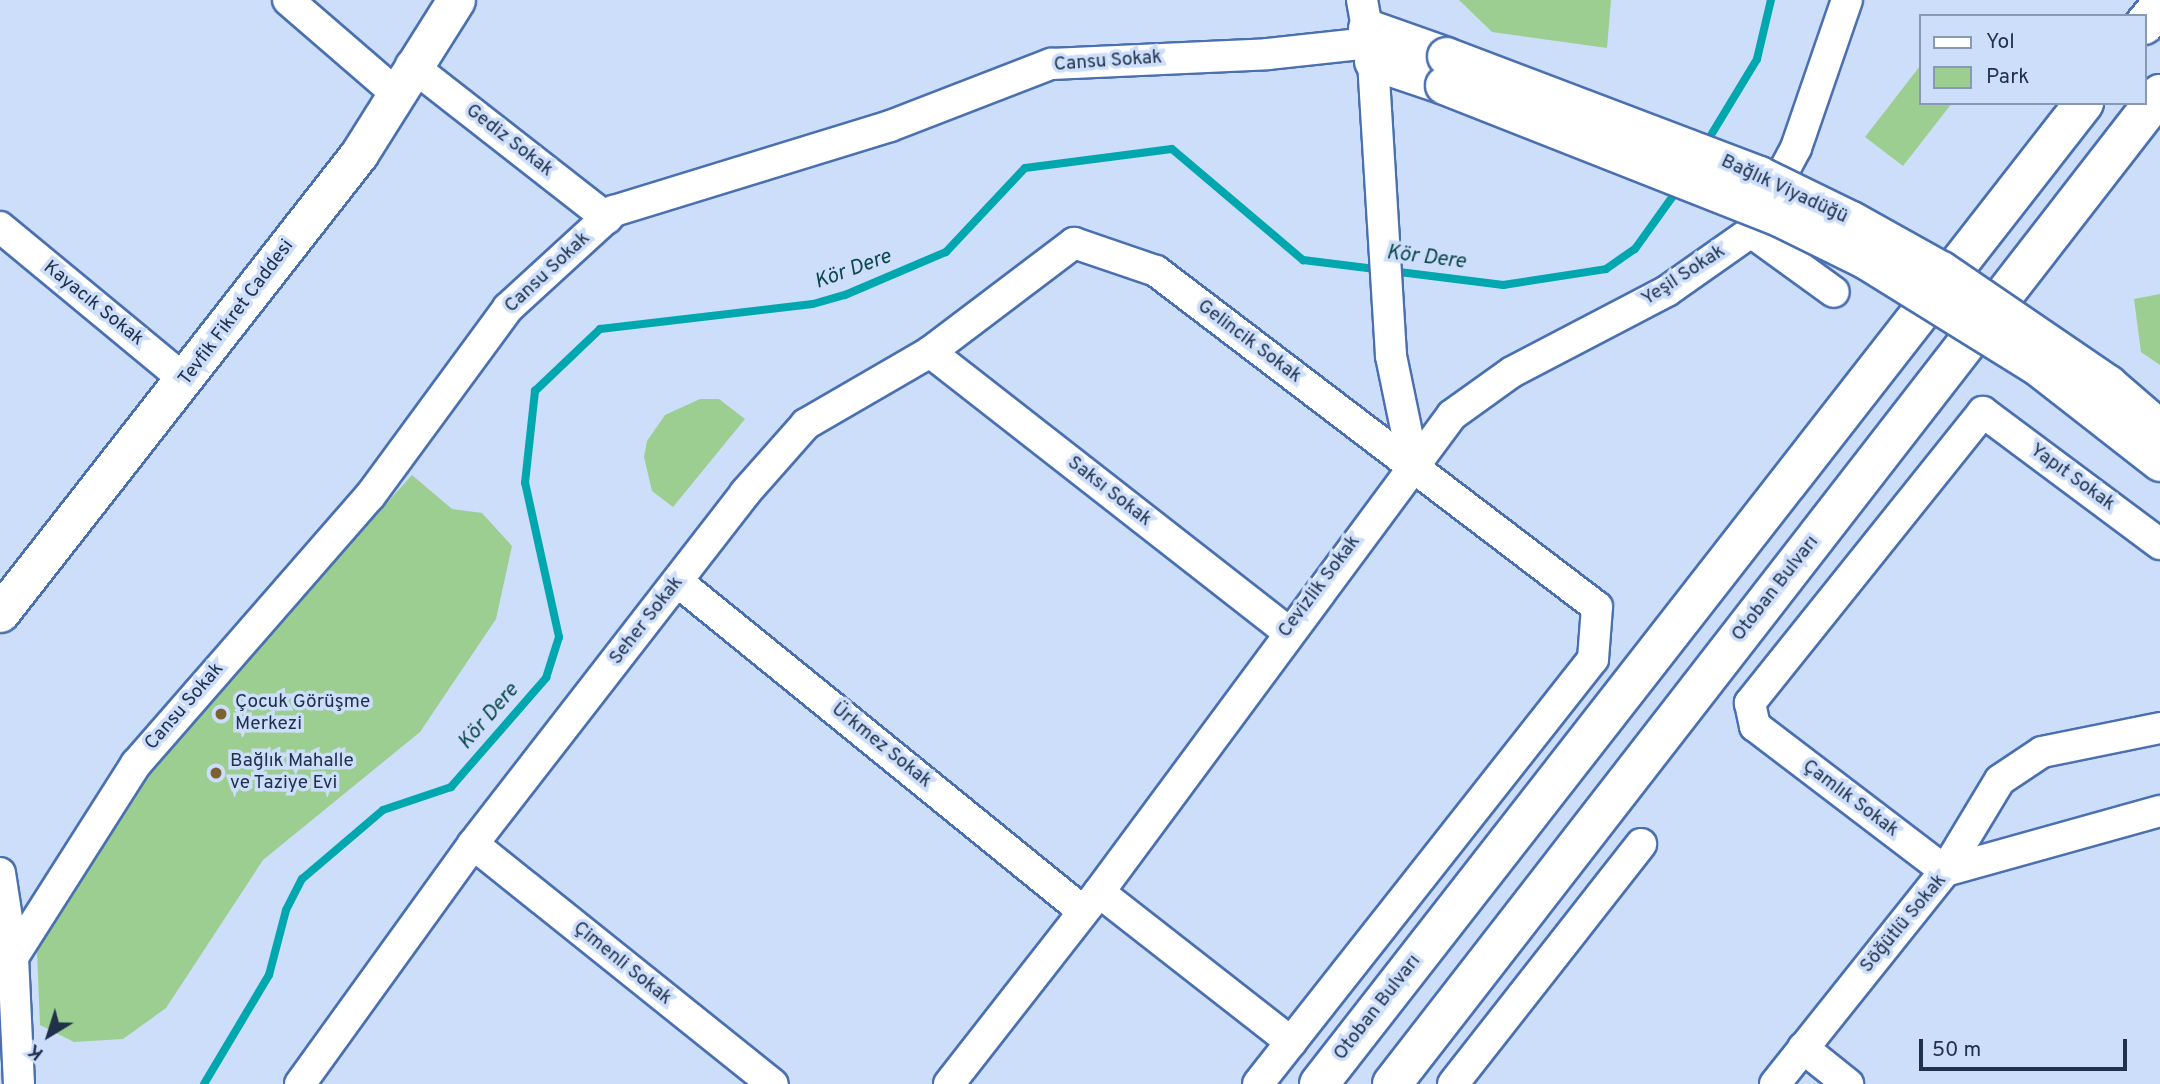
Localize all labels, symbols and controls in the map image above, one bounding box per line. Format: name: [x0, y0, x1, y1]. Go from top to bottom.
legend: [1918, 14, 2146, 105]
text: Yol: [1986, 29, 2015, 56]
street label: Cansu Sokak: [1053, 47, 1163, 77]
text: Park: [1986, 64, 2029, 91]
street label: Gediz Sokak: [461, 100, 557, 182]
street label: Bağlık Viyadüğü: [1717, 151, 1851, 229]
street label: Cansu Sokak: [501, 228, 595, 318]
street label: Tevfik Fikret Caddesi: [175, 236, 299, 390]
water label: Kör Dere: [1385, 241, 1467, 275]
street label: Yeşil Sokak: [1638, 241, 1730, 311]
water label: Kör Dere: [811, 245, 895, 295]
street label: Kayacık Sokak: [38, 257, 148, 351]
street label: Gelincik Sokak: [1193, 295, 1305, 389]
street label: Yapıt Sokak: [2025, 440, 2119, 516]
street label: Saksı Sokak: [1062, 452, 1156, 532]
street label: Cevizlik Sokak: [1274, 531, 1366, 643]
street label: Otoban Bulvarı: [1728, 532, 1824, 646]
street label: Seher Sokak: [605, 572, 689, 670]
street label: Cansu Sokak: [141, 659, 229, 755]
water label: Kör Dere: [453, 679, 525, 755]
place label: Çocuk Görüşme Merkezi: [235, 692, 370, 736]
street label: Ürkmez Sokak: [826, 699, 936, 793]
marker: Çocuk Görüşme Merkezi: [213, 706, 229, 722]
place label: Bağlık Mahalle ve Taziye Evi: [230, 751, 354, 795]
street label: Çamlık Sokak: [1797, 755, 1903, 843]
marker: Bağlık Mahalle ve Taziye Evi: [208, 765, 224, 781]
street label: Söğütlü Sokak: [1856, 870, 1952, 978]
street label: Çimenli Sokak: [568, 917, 676, 1011]
street label: Otoban Bulvarı: [1330, 951, 1426, 1065]
north arrow: [14, 1000, 84, 1070]
scale bar: [1922, 1024, 2130, 1068]
text: 50 m: [1932, 1037, 1981, 1064]
text: K: [23, 1038, 49, 1065]

